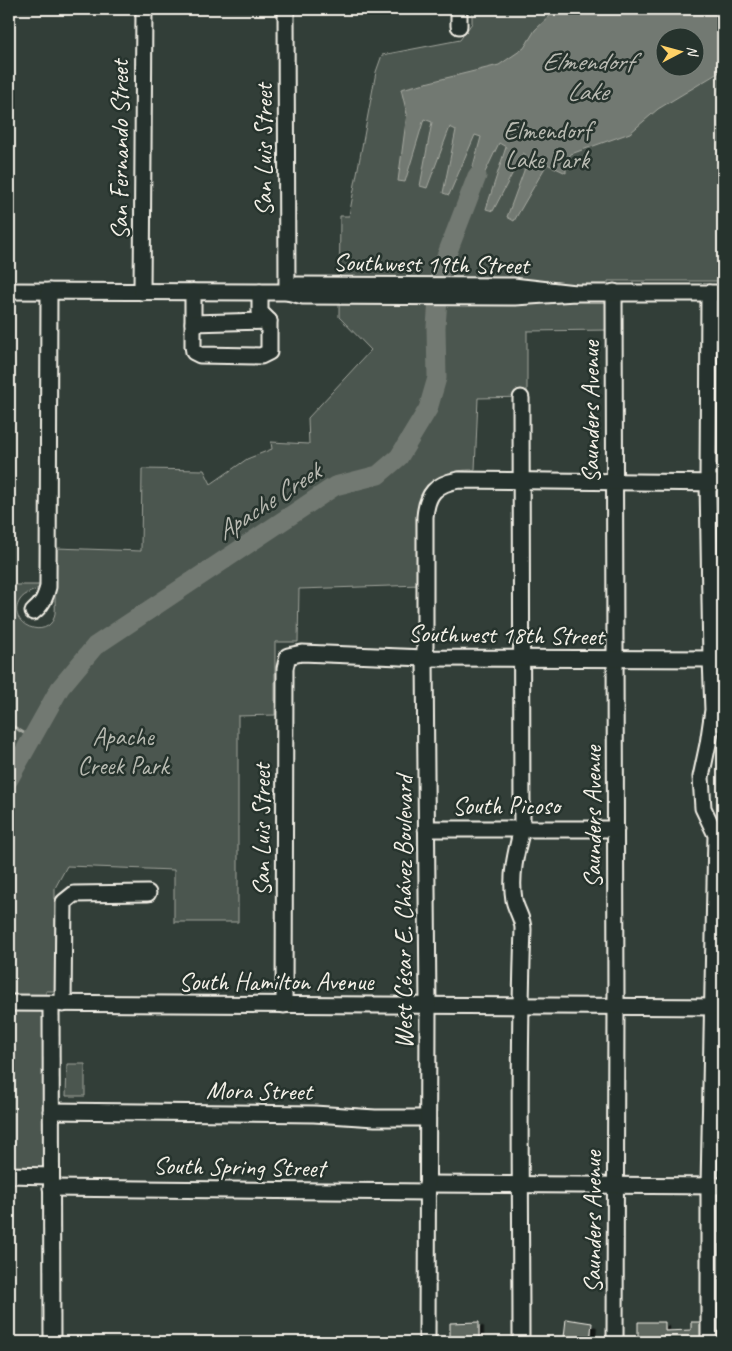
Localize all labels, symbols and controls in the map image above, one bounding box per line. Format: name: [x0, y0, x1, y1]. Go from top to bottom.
north arrow: [654, 28, 704, 78]
water label: Elmendorf Lake: [542, 45, 643, 108]
text: N: [684, 45, 702, 58]
street label: San Fernando Street: [104, 57, 136, 240]
street label: San Luis Street: [248, 81, 280, 216]
park label: Elmendorf Lake Park: [503, 115, 596, 176]
street label: Southwest 19th Street: [333, 246, 532, 282]
street label: Saunders Avenue: [575, 339, 607, 483]
water label: Apache Creek: [210, 453, 330, 547]
street label: Southwest 18th Street: [408, 617, 607, 653]
park label: Apache Creek Park: [77, 721, 170, 782]
street label: Saunders Avenue: [577, 744, 609, 888]
street label: San Luis Street: [246, 761, 278, 896]
street label: West César E. Chávez Boulevard: [388, 772, 420, 1049]
street label: South Picoso: [452, 790, 563, 822]
street label: South Hamilton Avenue: [179, 966, 375, 998]
street label: Mora Street: [206, 1074, 315, 1108]
street label: Saunders Avenue: [577, 1149, 609, 1293]
street label: South Spring Street: [153, 1150, 329, 1185]

